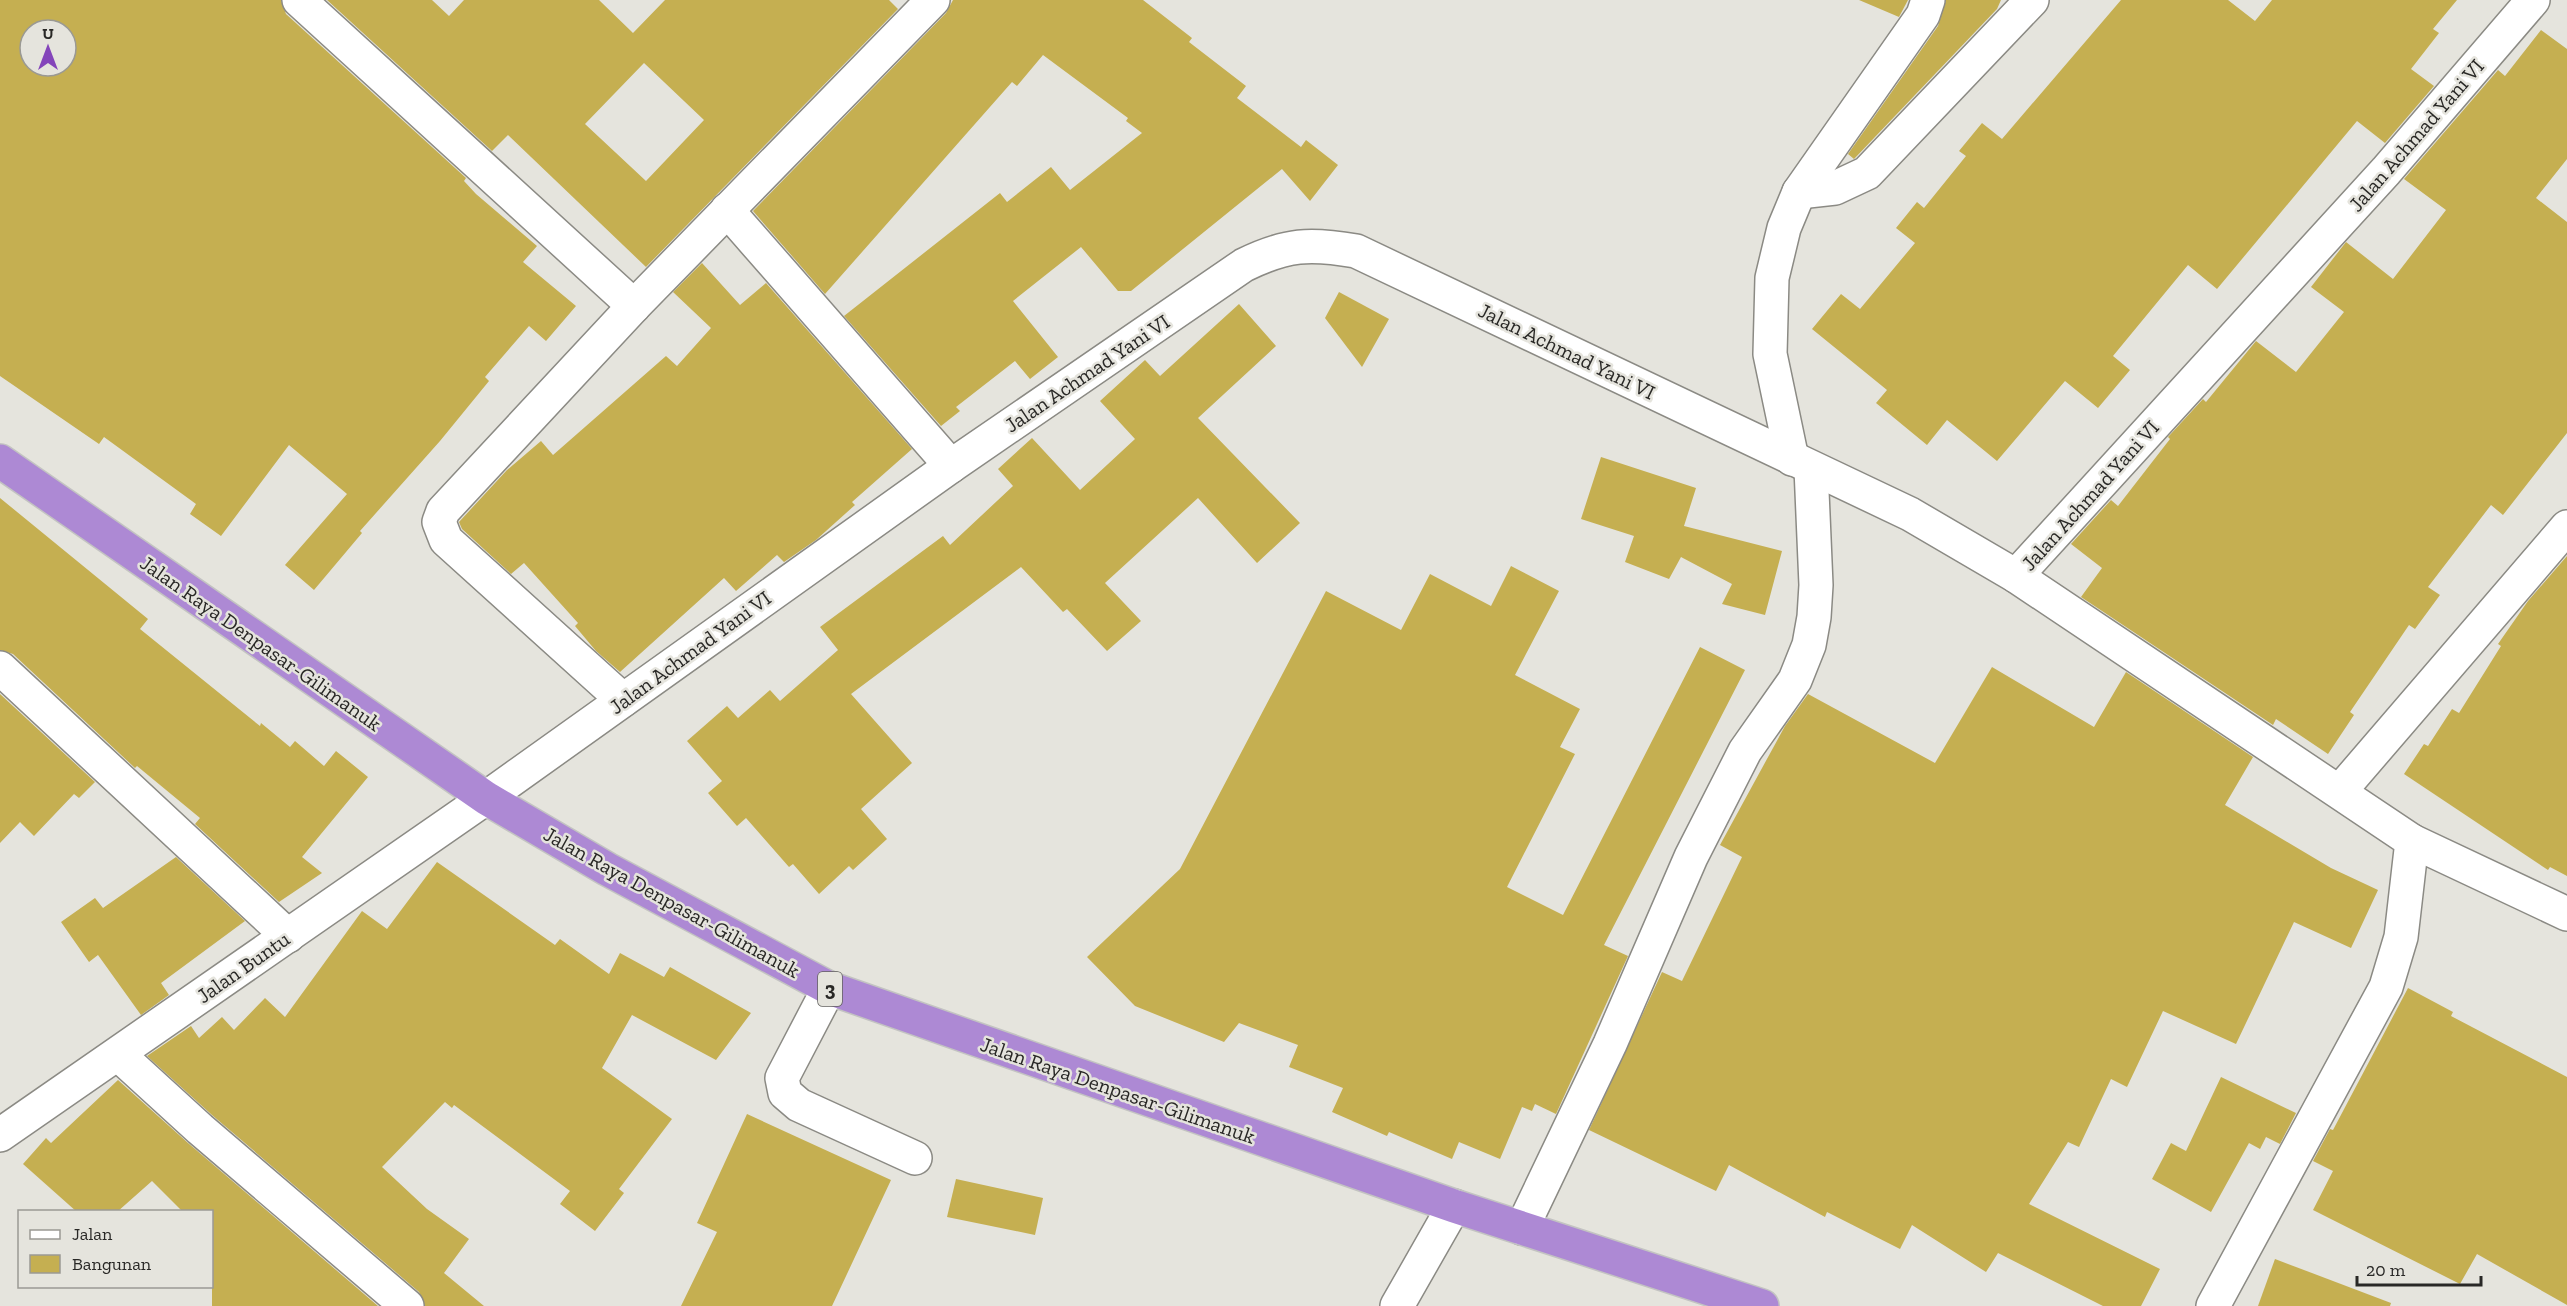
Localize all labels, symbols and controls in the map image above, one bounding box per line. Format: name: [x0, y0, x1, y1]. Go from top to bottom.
north arrow: [18, 18, 78, 78]
text: U: [42, 24, 54, 43]
street label: Jalan Achmad Yani VI: [2343, 54, 2489, 216]
street label: Jalan Achmad Yani VI: [1475, 297, 1659, 405]
street label: Jalan Achmad Yani VI: [1000, 309, 1174, 437]
street label: Jalan Achmad Yani VI: [2016, 415, 2164, 575]
street label: Jalan Raya Denpasar-Gilimanuk: [136, 550, 386, 736]
street label: Jalan Achmad Yani VI: [604, 585, 776, 719]
street label: Jalan Raya Denpasar-Gilimanuk: [540, 821, 804, 983]
street label: Jalan Buntu: [192, 926, 294, 1008]
road number: 3: [818, 972, 842, 1006]
street label: Jalan Raya Denpasar-Gilimanuk: [977, 1031, 1259, 1149]
legend: [18, 1210, 213, 1288]
text: Jalan: [72, 1223, 113, 1245]
scale bar: [2357, 1249, 2482, 1287]
text: Bangunan: [72, 1253, 152, 1275]
text: 20 m: [2366, 1259, 2406, 1281]

